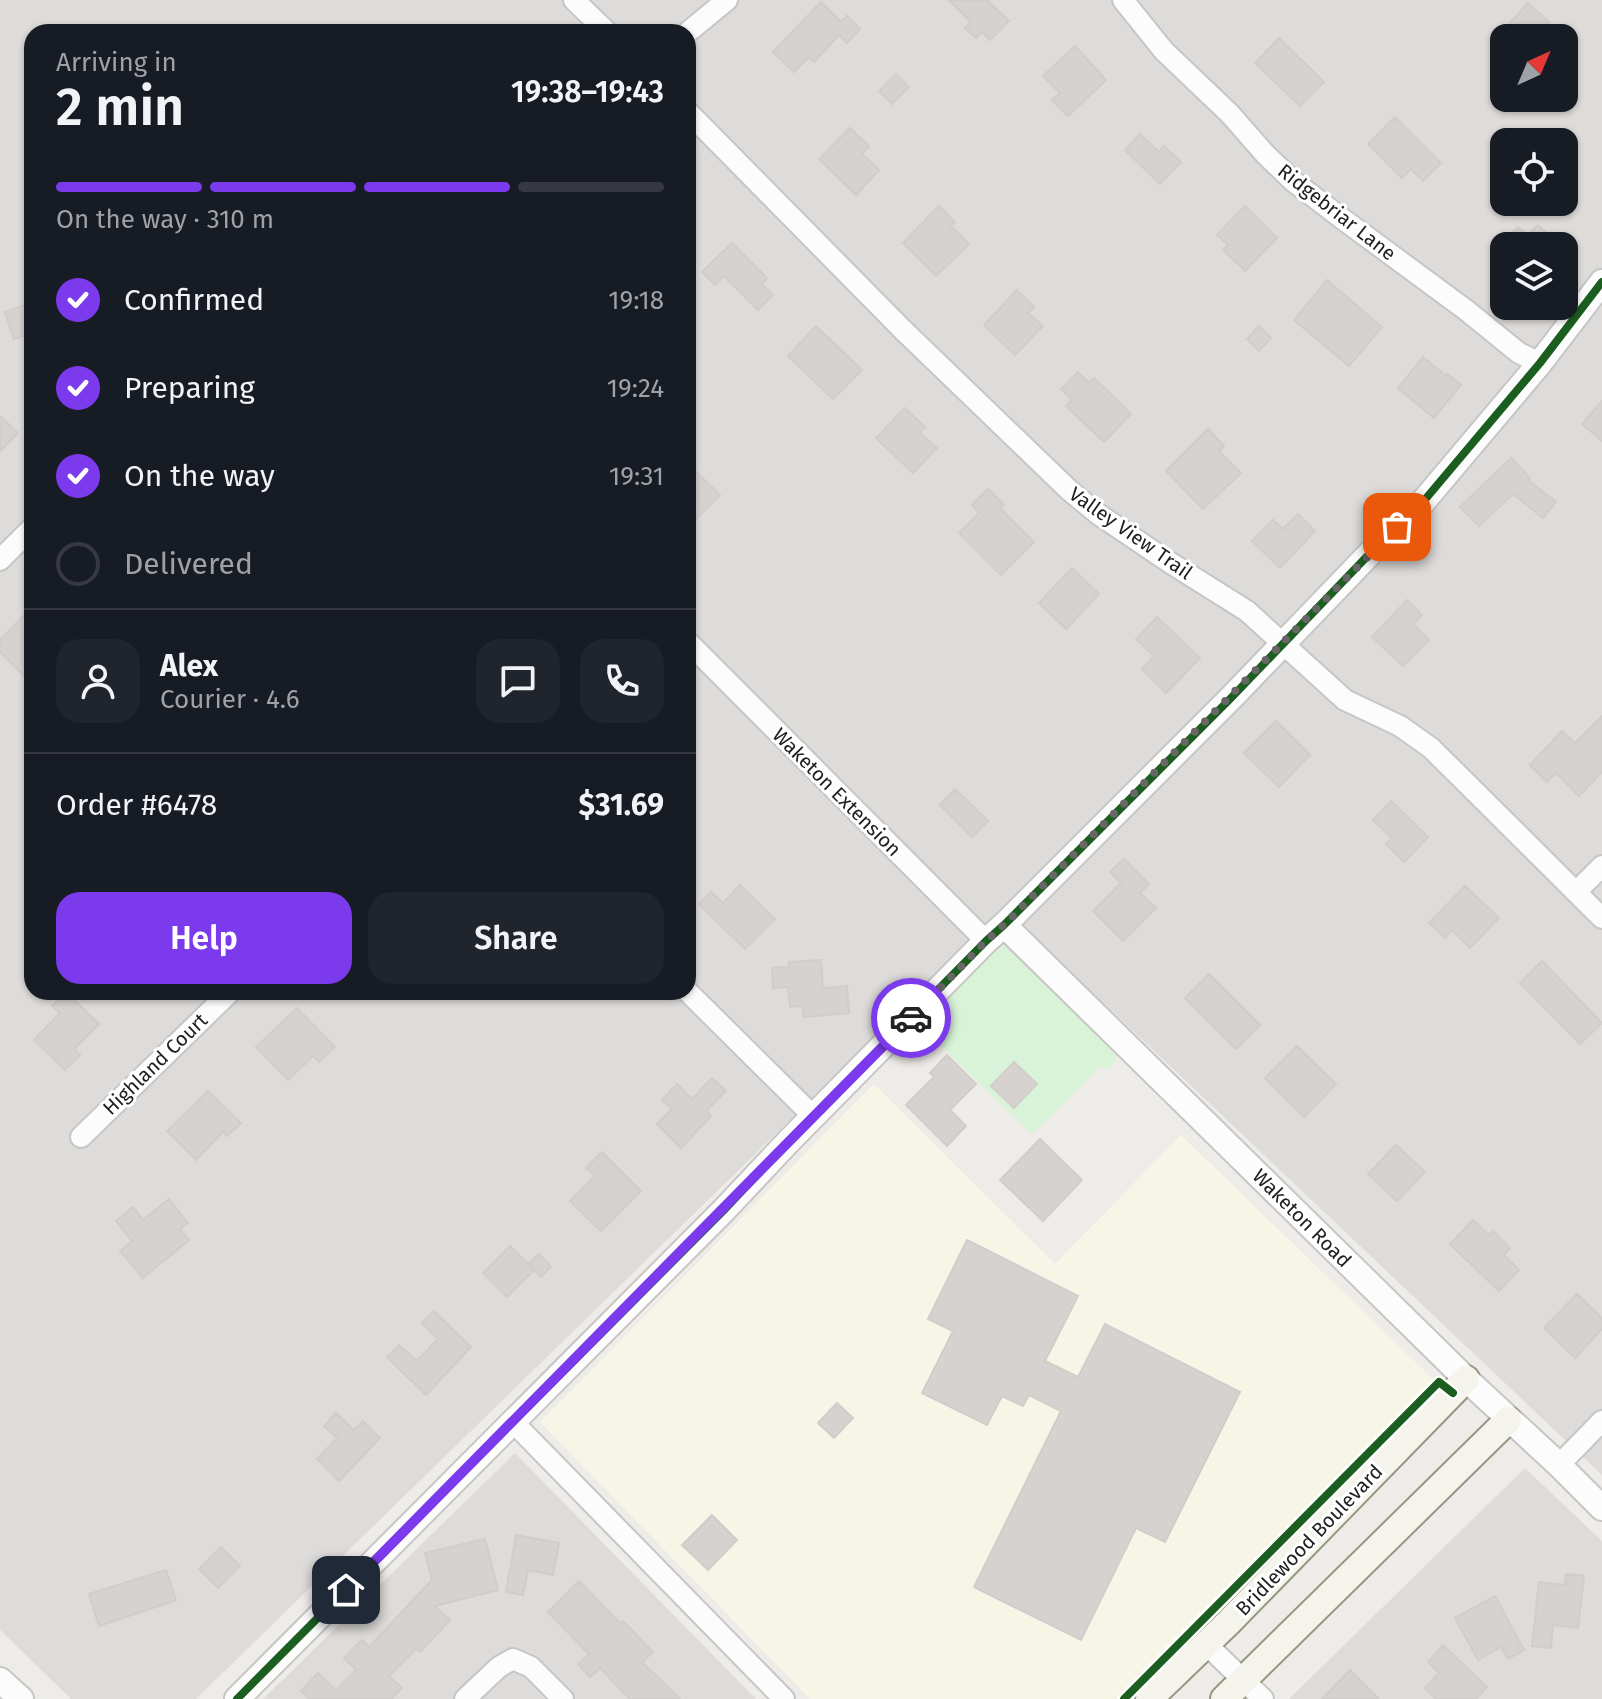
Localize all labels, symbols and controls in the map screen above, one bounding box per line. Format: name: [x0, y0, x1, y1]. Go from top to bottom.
north arrow: [1490, 24, 1578, 112]
map controls: [1490, 24, 1578, 320]
text: Arriving in: [56, 47, 177, 78]
text: 19:38–19:43: [511, 74, 664, 110]
text: 2 min: [56, 76, 184, 139]
button: locate: [1490, 128, 1578, 216]
street label: Ridgebriar Lane: [1273, 158, 1401, 266]
text: On the way · 310 m: [56, 204, 274, 235]
button: layers: [1490, 232, 1578, 320]
icon: check: [56, 278, 100, 322]
text: Confirmed: [124, 282, 264, 318]
text: 19:18: [608, 285, 664, 316]
icon: check: [56, 366, 100, 410]
text: Preparing: [124, 370, 255, 406]
text: 19:24: [607, 373, 664, 404]
icon: check: [56, 454, 100, 498]
text: On the way: [124, 458, 275, 494]
text: 19:31: [609, 461, 664, 492]
street label: Valley View Trail: [1065, 482, 1197, 584]
pin: [1363, 493, 1431, 561]
icon: bag: [1375, 505, 1419, 549]
text: Delivered: [124, 546, 253, 582]
button: person: [56, 639, 140, 723]
button: chat: [476, 639, 560, 723]
button: phone: [580, 639, 664, 723]
text: Alex: [160, 648, 218, 684]
text: Courier · 4.6: [160, 684, 300, 715]
street label: Waketon Extension: [768, 723, 906, 861]
text: Order #6478: [56, 787, 217, 823]
text: $31.69: [579, 787, 664, 823]
button: Help: [56, 892, 352, 984]
button: Share: [368, 892, 664, 984]
courier: [871, 978, 951, 1058]
icon: car: [889, 996, 933, 1040]
street label: Highland Court: [98, 1008, 213, 1120]
street label: Waketon Road: [1248, 1164, 1356, 1272]
street label: Bridlewood Boulevard: [1231, 1459, 1387, 1621]
pin: [312, 1556, 380, 1624]
icon: home: [324, 1568, 368, 1612]

